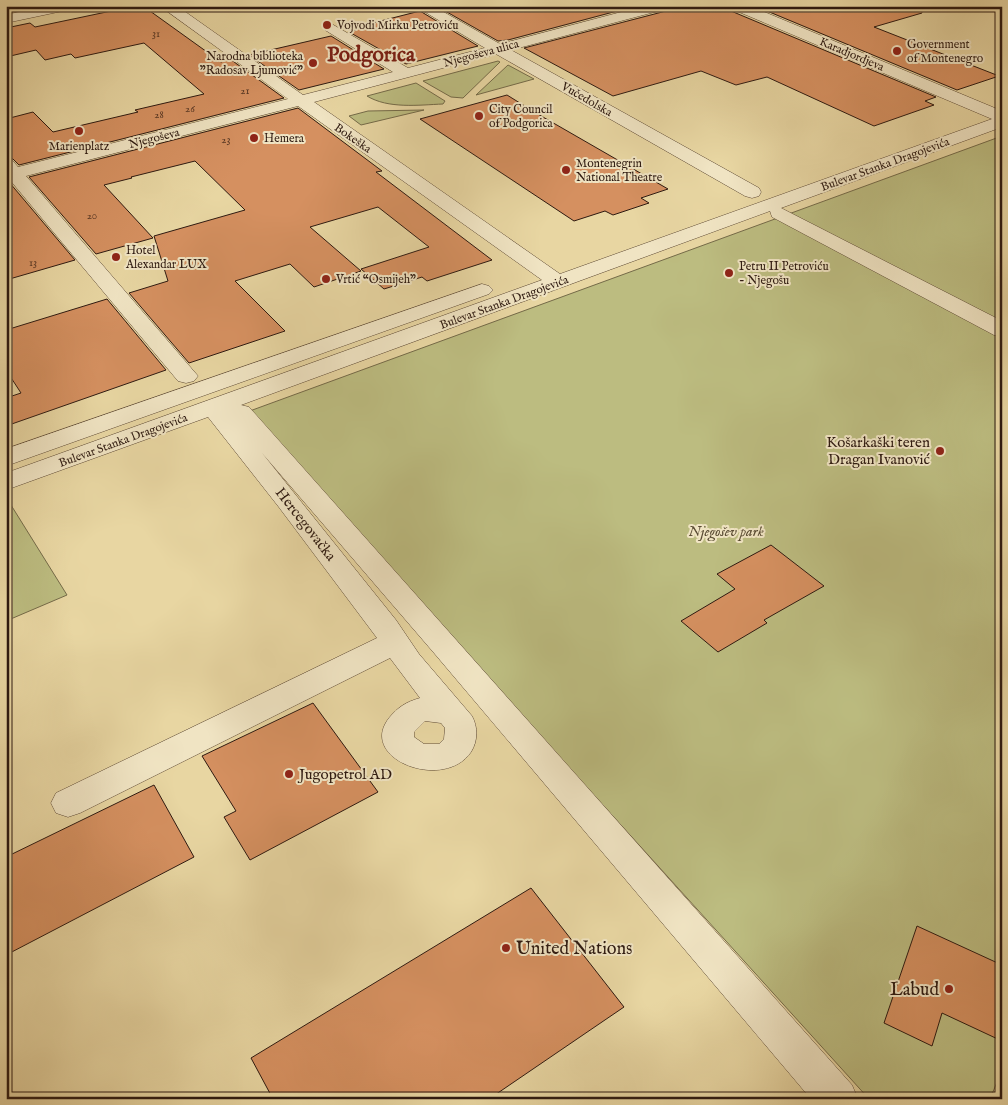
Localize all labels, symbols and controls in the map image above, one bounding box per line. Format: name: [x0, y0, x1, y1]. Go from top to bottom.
place label: Vojvodi Mirku Petroviću: [336, 18, 459, 33]
marker: Vojvodi Mirku Petroviću: [321, 19, 333, 31]
house number: 31: [152, 27, 160, 41]
street label: Karadjordjeva: [817, 34, 887, 75]
street label: Njegoševa ulica: [442, 36, 521, 71]
place label: Government of Montenegro: [907, 37, 984, 66]
district label: Podgorica: [327, 42, 416, 69]
marker: Government of Montenegro: [891, 45, 903, 57]
place label: Narodna biblioteka "Radosav Ljumović": [200, 49, 304, 78]
marker: Narodna biblioteka "Radosav Ljumović": [307, 57, 319, 69]
street label: Vučedolska: [558, 78, 616, 120]
house number: 21: [240, 84, 250, 98]
house number: 26: [185, 102, 195, 116]
place label: City Council of Podgorica: [489, 102, 554, 131]
house number: 28: [154, 108, 164, 122]
marker: City Council of Podgorica: [473, 110, 485, 122]
street label: Bokeška: [331, 120, 375, 157]
marker: Marienplatz: [73, 125, 85, 137]
street label: Njegoševa: [127, 125, 182, 152]
place label: Hemera: [264, 131, 305, 146]
marker: Hemera: [248, 132, 260, 144]
house number: 23: [221, 133, 231, 147]
street label: Bulevar Stanka Dragojevića: [819, 134, 952, 195]
place label: Marienplatz: [49, 139, 110, 155]
place label: Montenegrin National Theatre: [576, 156, 663, 185]
marker: Montenegrin National Theatre: [560, 164, 572, 176]
house number: 20: [87, 209, 97, 223]
place label: Hotel Alexandar LUX: [125, 243, 207, 272]
marker: Hotel Alexandar LUX: [110, 251, 122, 263]
house number: 13: [29, 256, 37, 270]
place label: Petru II Petroviću - Njegošu: [739, 259, 829, 288]
marker: Petru II Petroviću - Njegošu: [723, 267, 735, 279]
place label: Vrtić “Osmijeh”: [335, 272, 416, 287]
street label: Bulevar Stanka Dragojevića: [438, 272, 571, 333]
marker: Vrtić “Osmijeh”: [320, 273, 332, 285]
street label: Bulevar Stanka Dragojevića: [57, 410, 190, 471]
place label: Košarkaški teren Dragan Ivanović: [826, 433, 930, 469]
marker: Košarkaški teren Dragan Ivanović: [934, 445, 946, 457]
street label: Hercegovačka: [271, 484, 341, 565]
park label: Njegošev park: [688, 522, 764, 542]
place label: Jugopetrol AD: [297, 765, 392, 784]
marker: Jugopetrol AD: [283, 768, 295, 780]
place label: United Nations: [516, 938, 632, 961]
marker: United Nations: [500, 942, 512, 954]
place label: Labud: [890, 979, 939, 1002]
marker: Labud: [943, 983, 955, 995]

